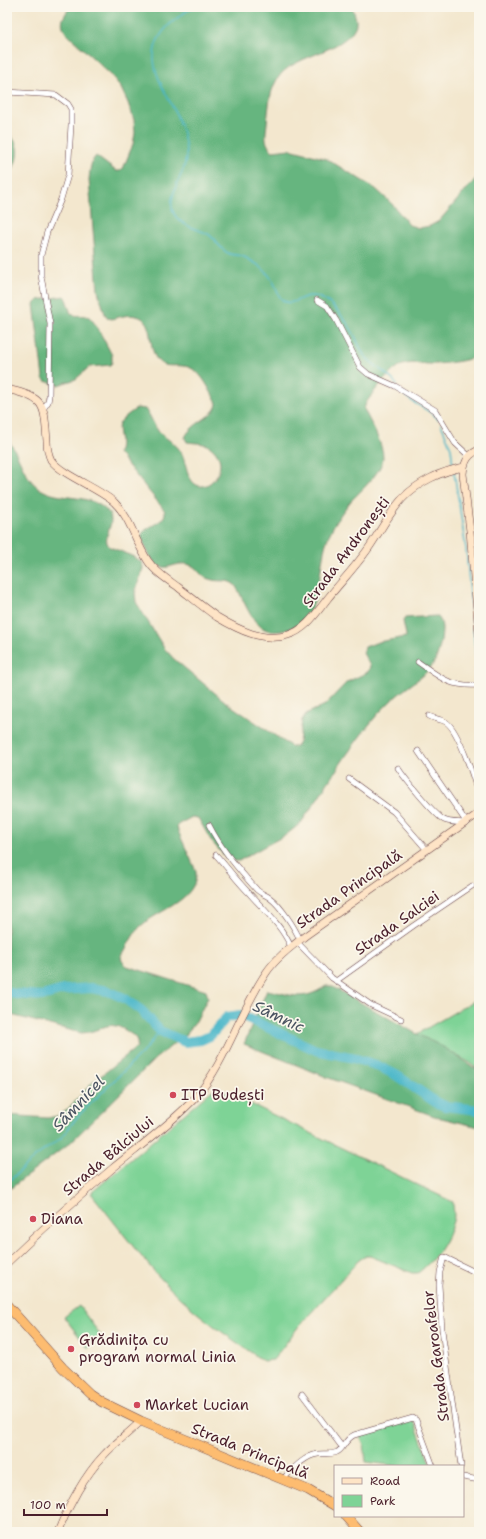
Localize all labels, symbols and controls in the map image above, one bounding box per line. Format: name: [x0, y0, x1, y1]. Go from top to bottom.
street label: Strada Andronești: [298, 493, 395, 612]
street label: Strada Principală: [292, 845, 406, 933]
street label: Strada Salciei: [351, 886, 443, 960]
water label: Sâmnic: [250, 995, 308, 1038]
water label: Sâmnicel: [47, 1071, 109, 1136]
place label: ITP Budești: [181, 1085, 264, 1106]
marker: ITP Budești: [168, 1090, 178, 1100]
street label: Strada Bâlciului: [58, 1112, 158, 1200]
place label: Diana: [41, 1209, 83, 1229]
marker: Diana: [28, 1214, 38, 1224]
street label: Strada Garoafelor: [418, 1289, 454, 1423]
place label: Grădinița cu program normal Linia: [79, 1330, 236, 1367]
marker: Grădinița cu program normal Linia: [66, 1344, 76, 1354]
place label: Market Lucian: [145, 1395, 249, 1415]
marker: Market Lucian: [132, 1400, 142, 1410]
street label: Strada Principală: [188, 1418, 312, 1484]
legend: [334, 1465, 464, 1517]
text: Road: [370, 1473, 401, 1489]
scale bar: [24, 1491, 107, 1517]
text: Park: [370, 1493, 396, 1509]
text: 100 m: [30, 1497, 66, 1513]

